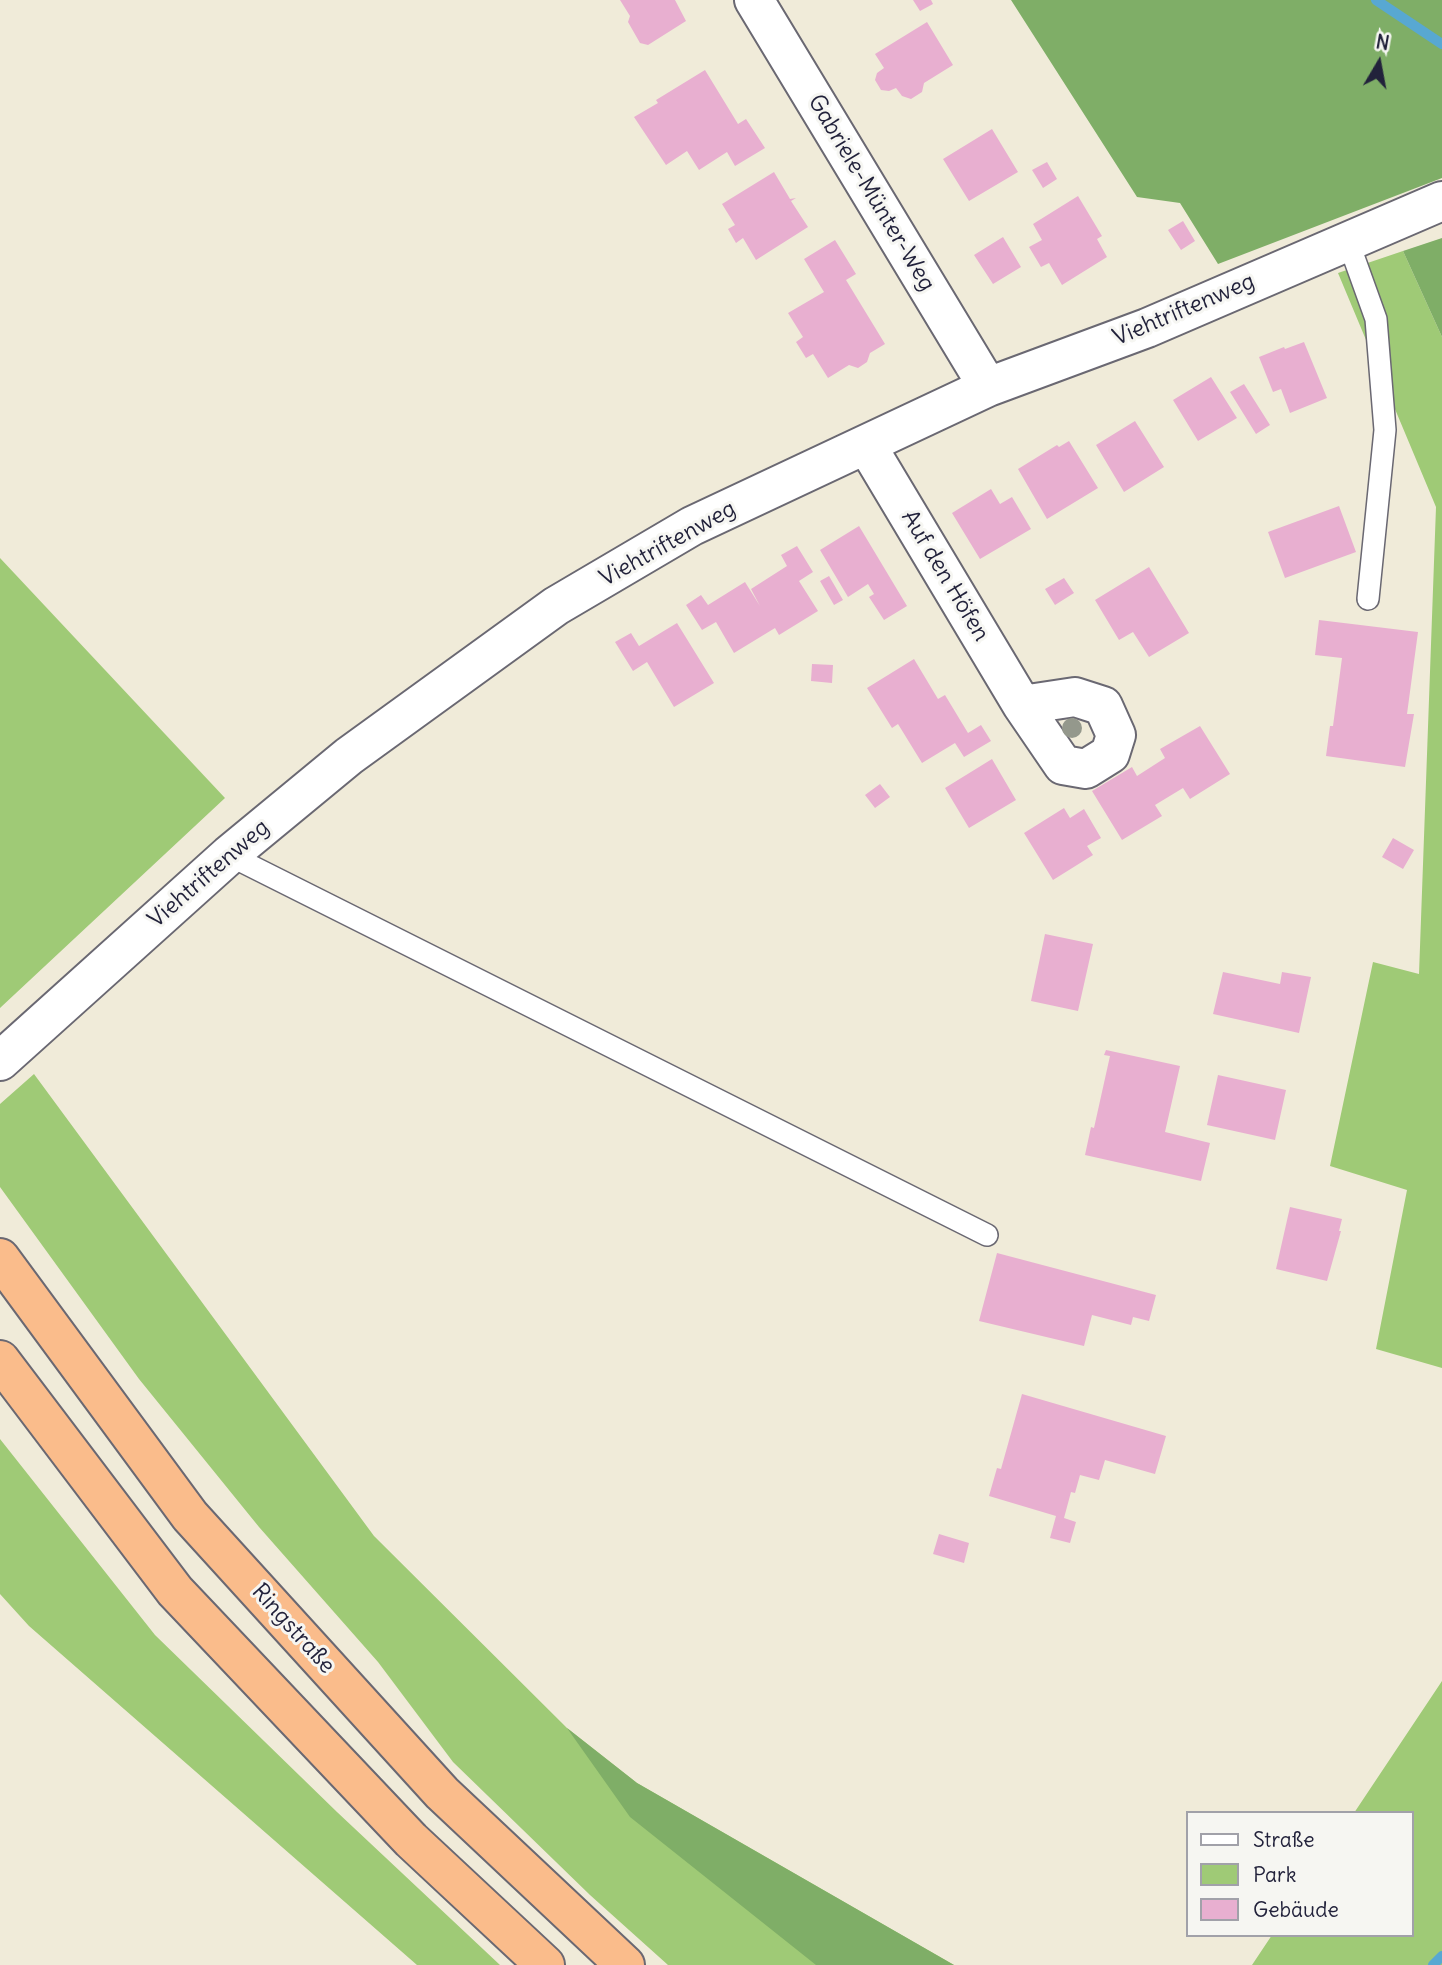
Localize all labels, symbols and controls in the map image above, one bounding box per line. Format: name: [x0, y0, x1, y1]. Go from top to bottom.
north arrow: [1344, 28, 1414, 98]
text: N: [1374, 29, 1391, 55]
street label: Gabriele-Münter-Weg: [801, 90, 941, 296]
street label: Viehtriftenweg: [1109, 268, 1259, 352]
street label: Viehtriftenweg: [595, 495, 741, 593]
street label: Auf den Höfen: [895, 506, 995, 646]
street label: Viehtriftenweg: [143, 814, 275, 934]
street label: Ringstraße: [246, 1578, 340, 1680]
legend: [1186, 1811, 1414, 1937]
text: Straße: [1253, 1826, 1314, 1853]
text: Park: [1253, 1861, 1296, 1888]
text: Gebäude: [1253, 1896, 1339, 1923]

